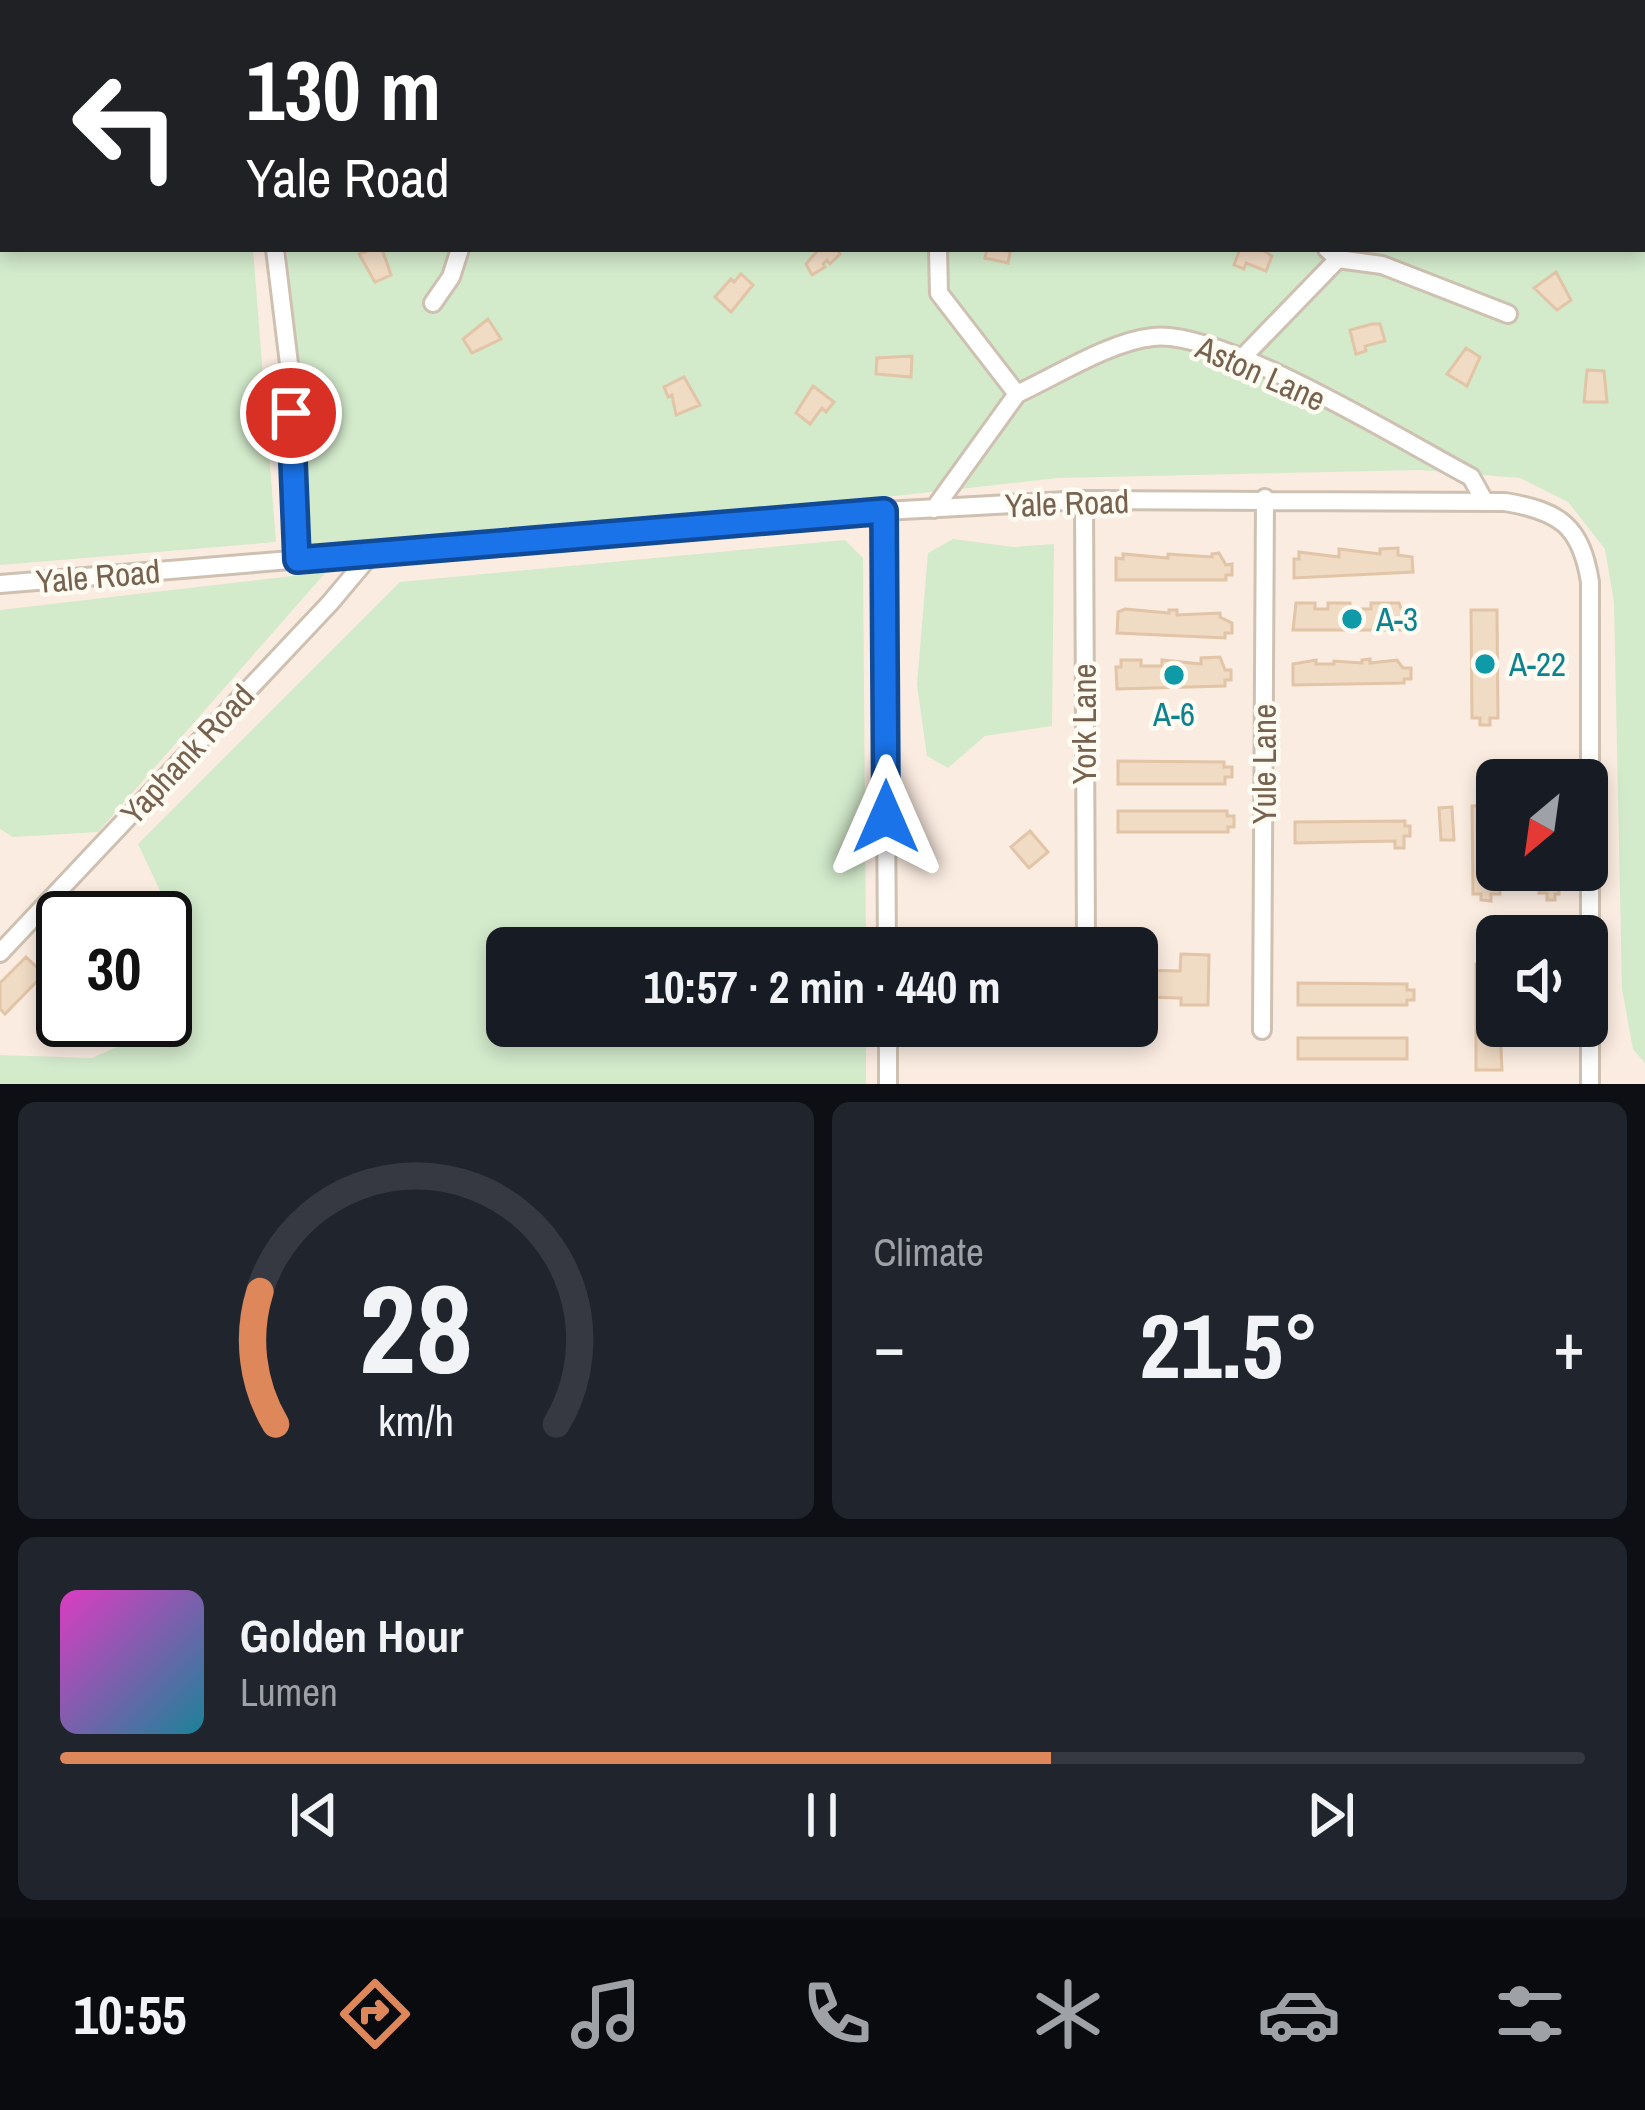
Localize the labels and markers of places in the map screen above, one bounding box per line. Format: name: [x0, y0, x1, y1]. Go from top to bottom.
pin: [240, 362, 342, 464]
place label: A-3: [1375, 597, 1418, 641]
marker: A-3: [1339, 606, 1365, 632]
place label: A-22: [1508, 642, 1566, 686]
marker: A-22: [1472, 651, 1498, 677]
marker: A-6: [1161, 662, 1187, 688]
place label: A-6: [1152, 692, 1195, 736]

